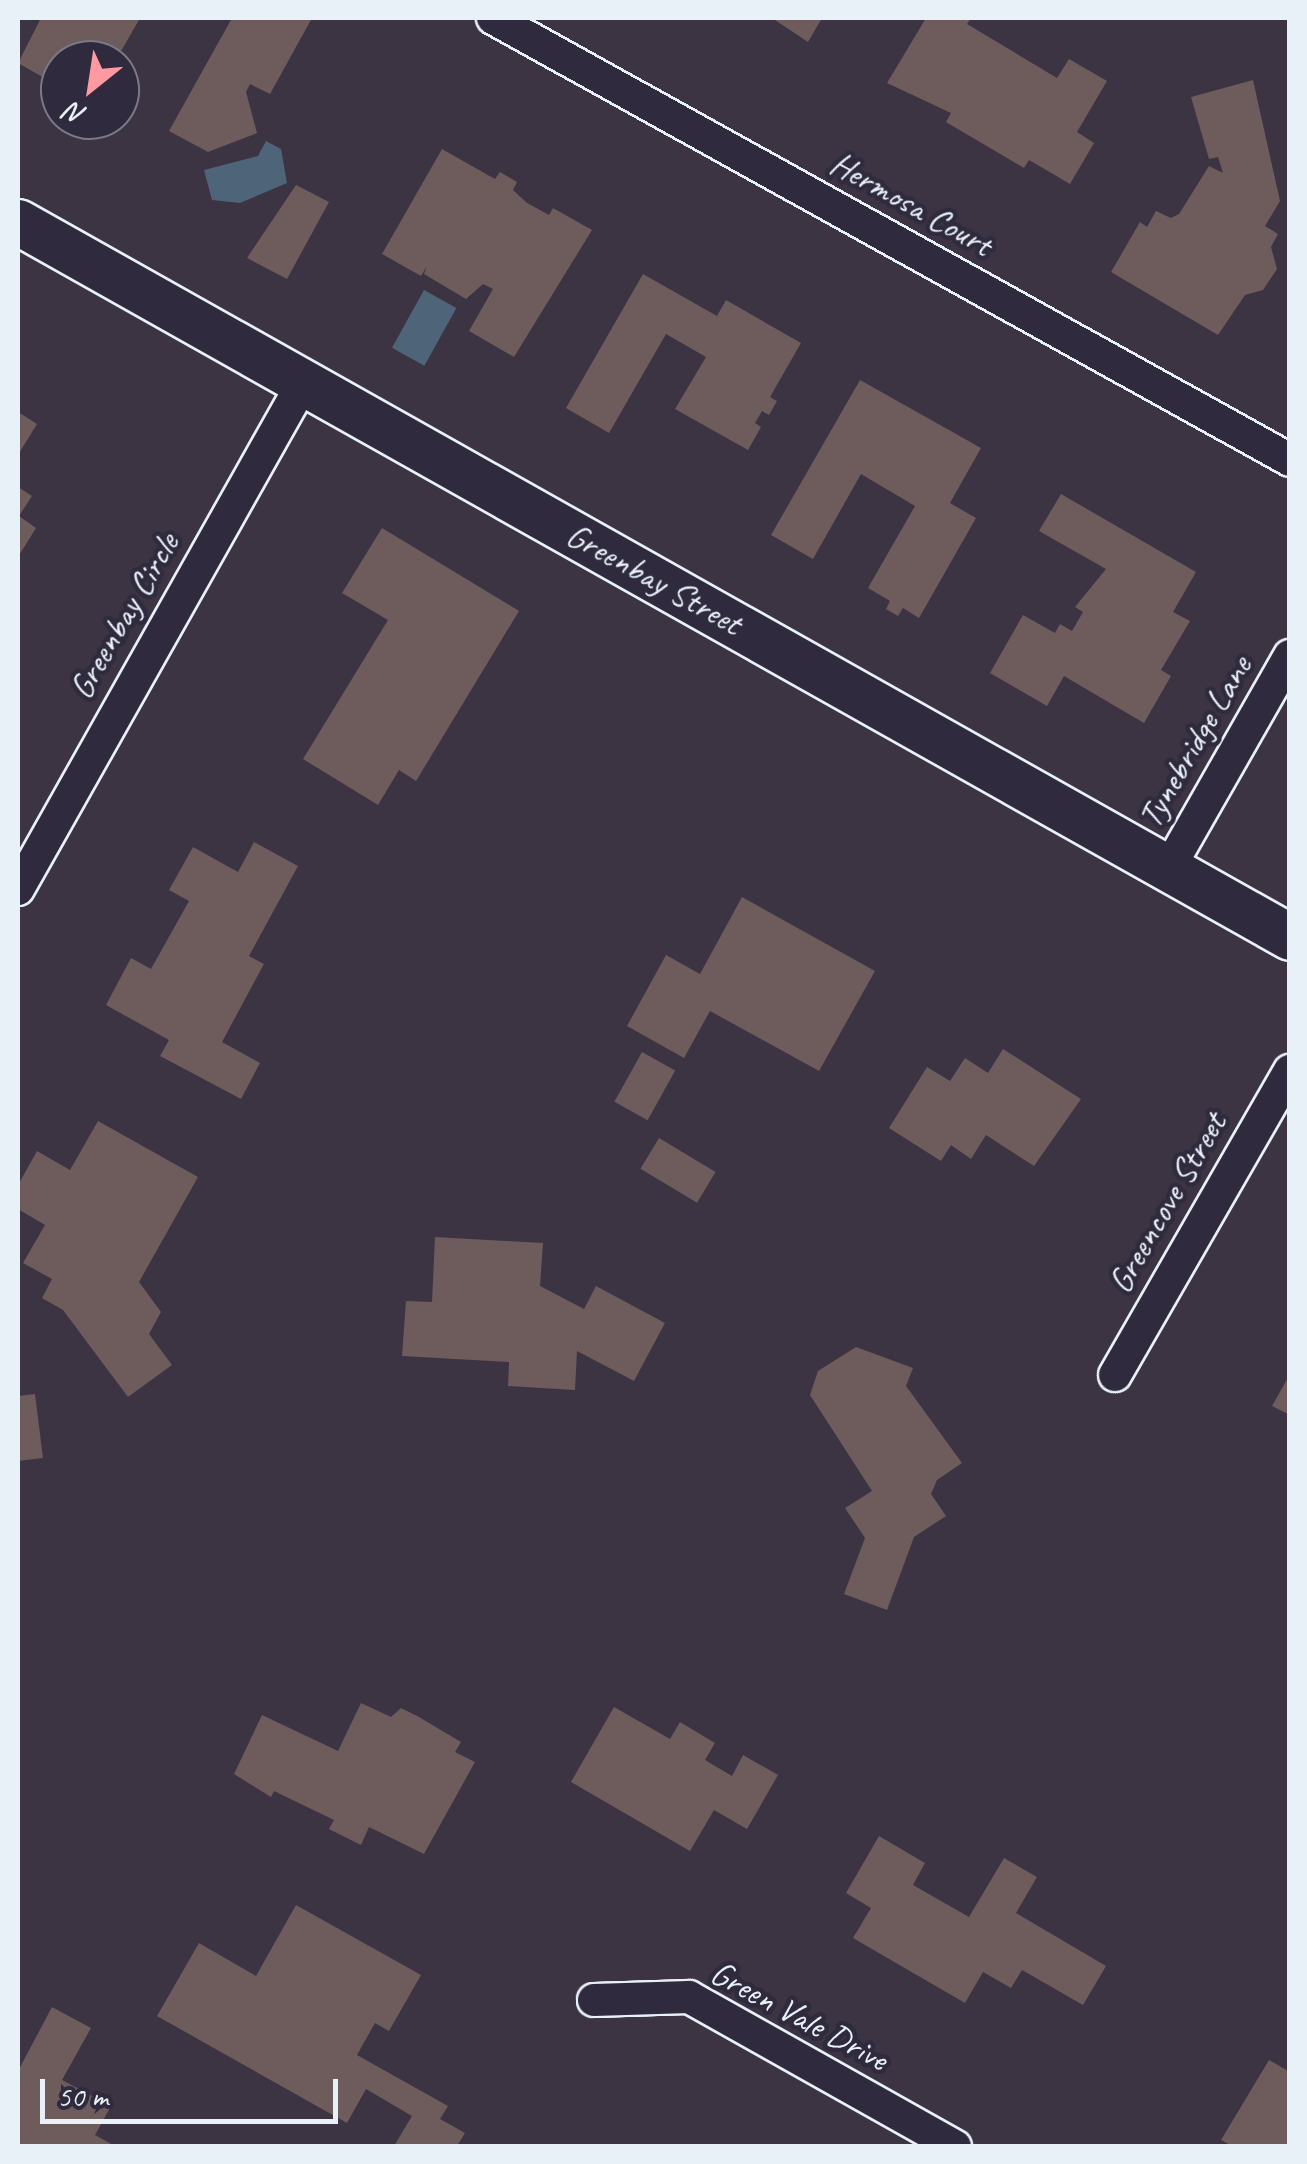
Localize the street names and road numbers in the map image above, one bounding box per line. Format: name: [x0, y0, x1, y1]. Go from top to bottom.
street label: Hermosa Court: [823, 142, 999, 266]
street label: Greenbay Street: [559, 514, 749, 644]
street label: Greenbay Circle: [60, 526, 188, 706]
street label: Tynebridge Lane: [1129, 649, 1261, 835]
street label: Greencove Street: [1099, 1105, 1235, 1301]
street label: Green Vale Drive: [703, 1951, 895, 2081]

